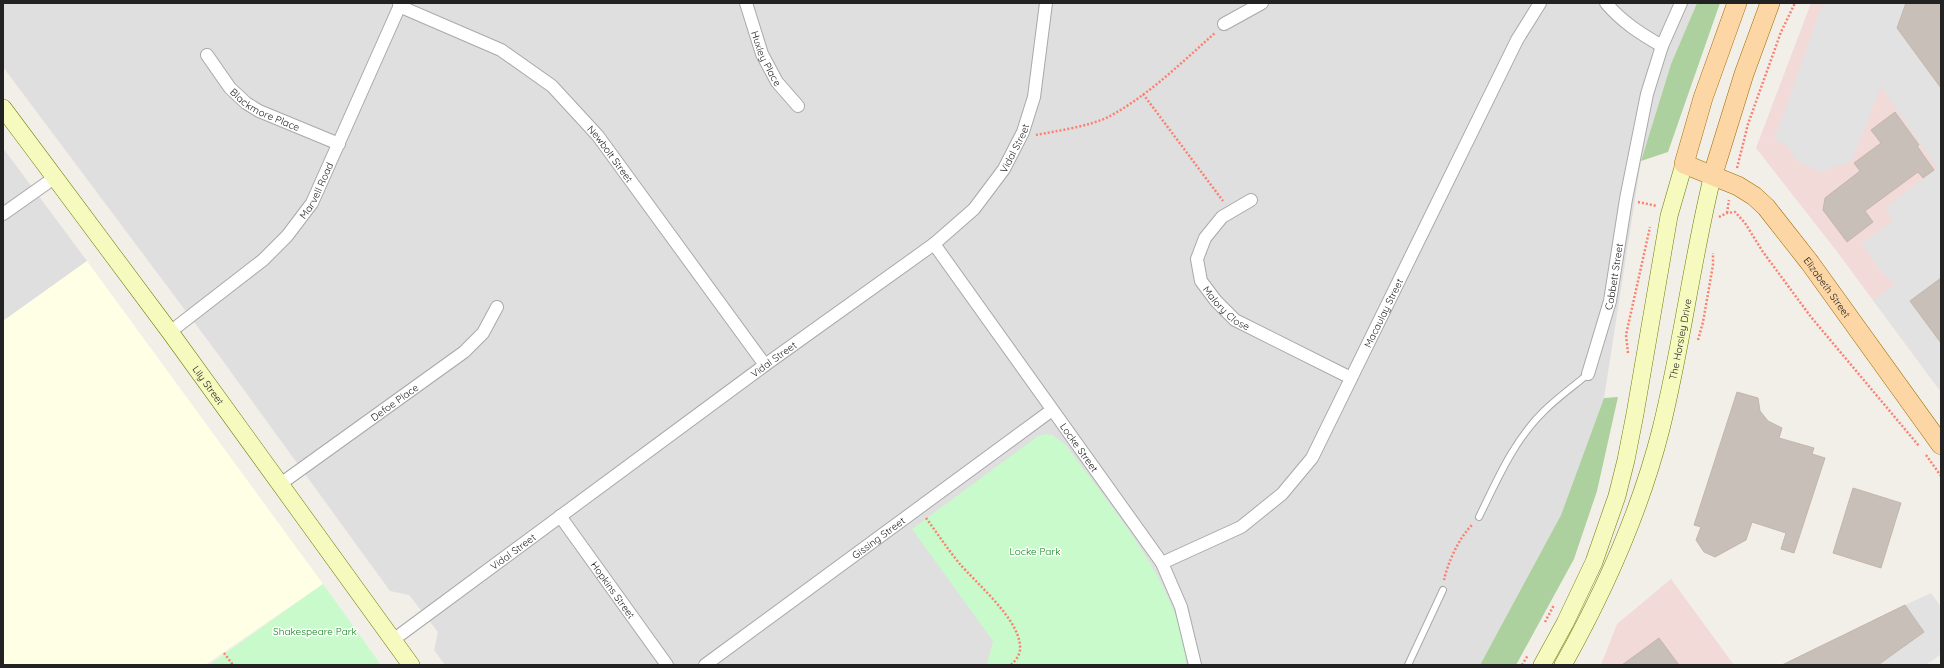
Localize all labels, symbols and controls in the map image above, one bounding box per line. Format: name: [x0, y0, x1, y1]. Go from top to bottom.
street label: Huxley Place: [748, 29, 784, 89]
street label: Blackmore Place: [227, 86, 302, 134]
street label: Vidal Street: [997, 122, 1032, 175]
street label: Newbolt Street: [584, 123, 636, 186]
street label: Marvell Road: [296, 160, 336, 221]
street label: Cobbett Street: [1602, 242, 1626, 312]
street label: Elizabeth Street: [1801, 254, 1854, 321]
street label: Macaulay Street: [1361, 276, 1406, 350]
street label: Malory Close: [1200, 283, 1252, 333]
street label: The Horsley Drive: [1666, 297, 1695, 381]
street label: Vidal Street: [748, 338, 800, 380]
street label: Lily Street: [189, 363, 227, 408]
street label: Defoe Place: [368, 381, 421, 424]
street label: Locke Street: [1057, 421, 1101, 475]
street label: Gissing Street: [849, 514, 908, 562]
street label: Vidal Street: [488, 530, 539, 573]
park label: Locke Park: [1009, 545, 1061, 558]
street label: Hopkins Street: [588, 559, 638, 622]
park label: Shakespeare Park: [273, 625, 357, 638]

